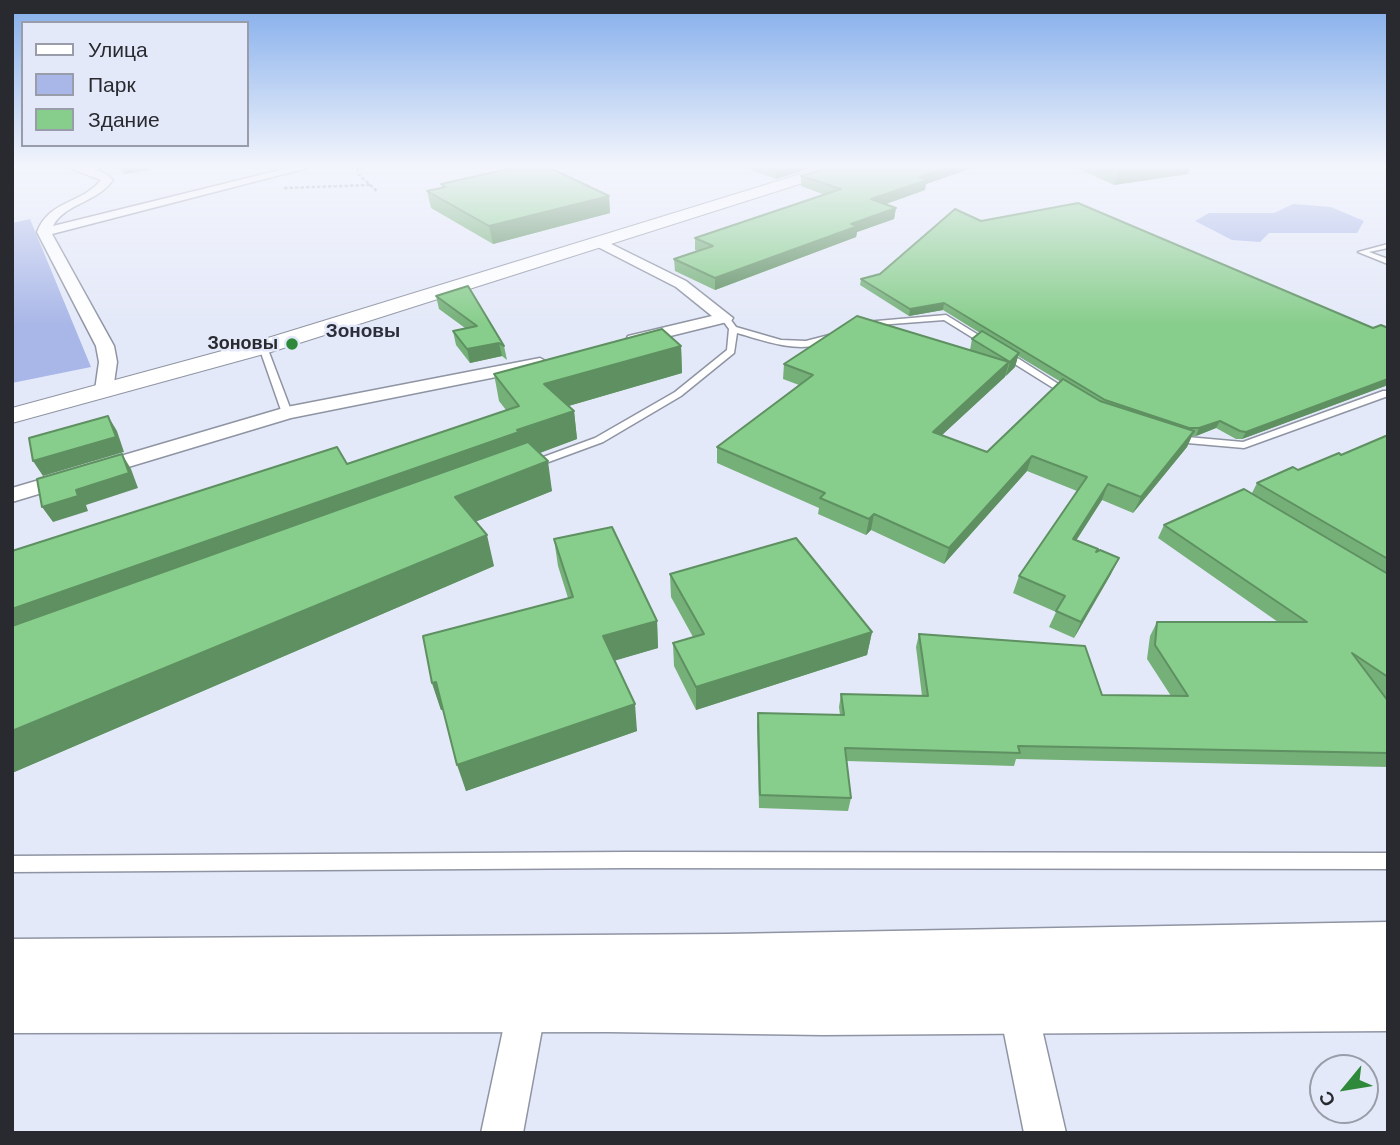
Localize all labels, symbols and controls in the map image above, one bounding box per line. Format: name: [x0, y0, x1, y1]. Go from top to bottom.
legend: [21, 21, 248, 147]
text: Улица: [88, 38, 148, 61]
text: Парк: [88, 73, 136, 96]
text: Здание: [88, 108, 160, 131]
district label: Зоновы: [326, 321, 400, 343]
place label: Зоновы: [207, 333, 278, 355]
marker: Зоновы: [284, 336, 300, 352]
north arrow: [1309, 1054, 1379, 1124]
text: С: [1315, 1088, 1340, 1110]

